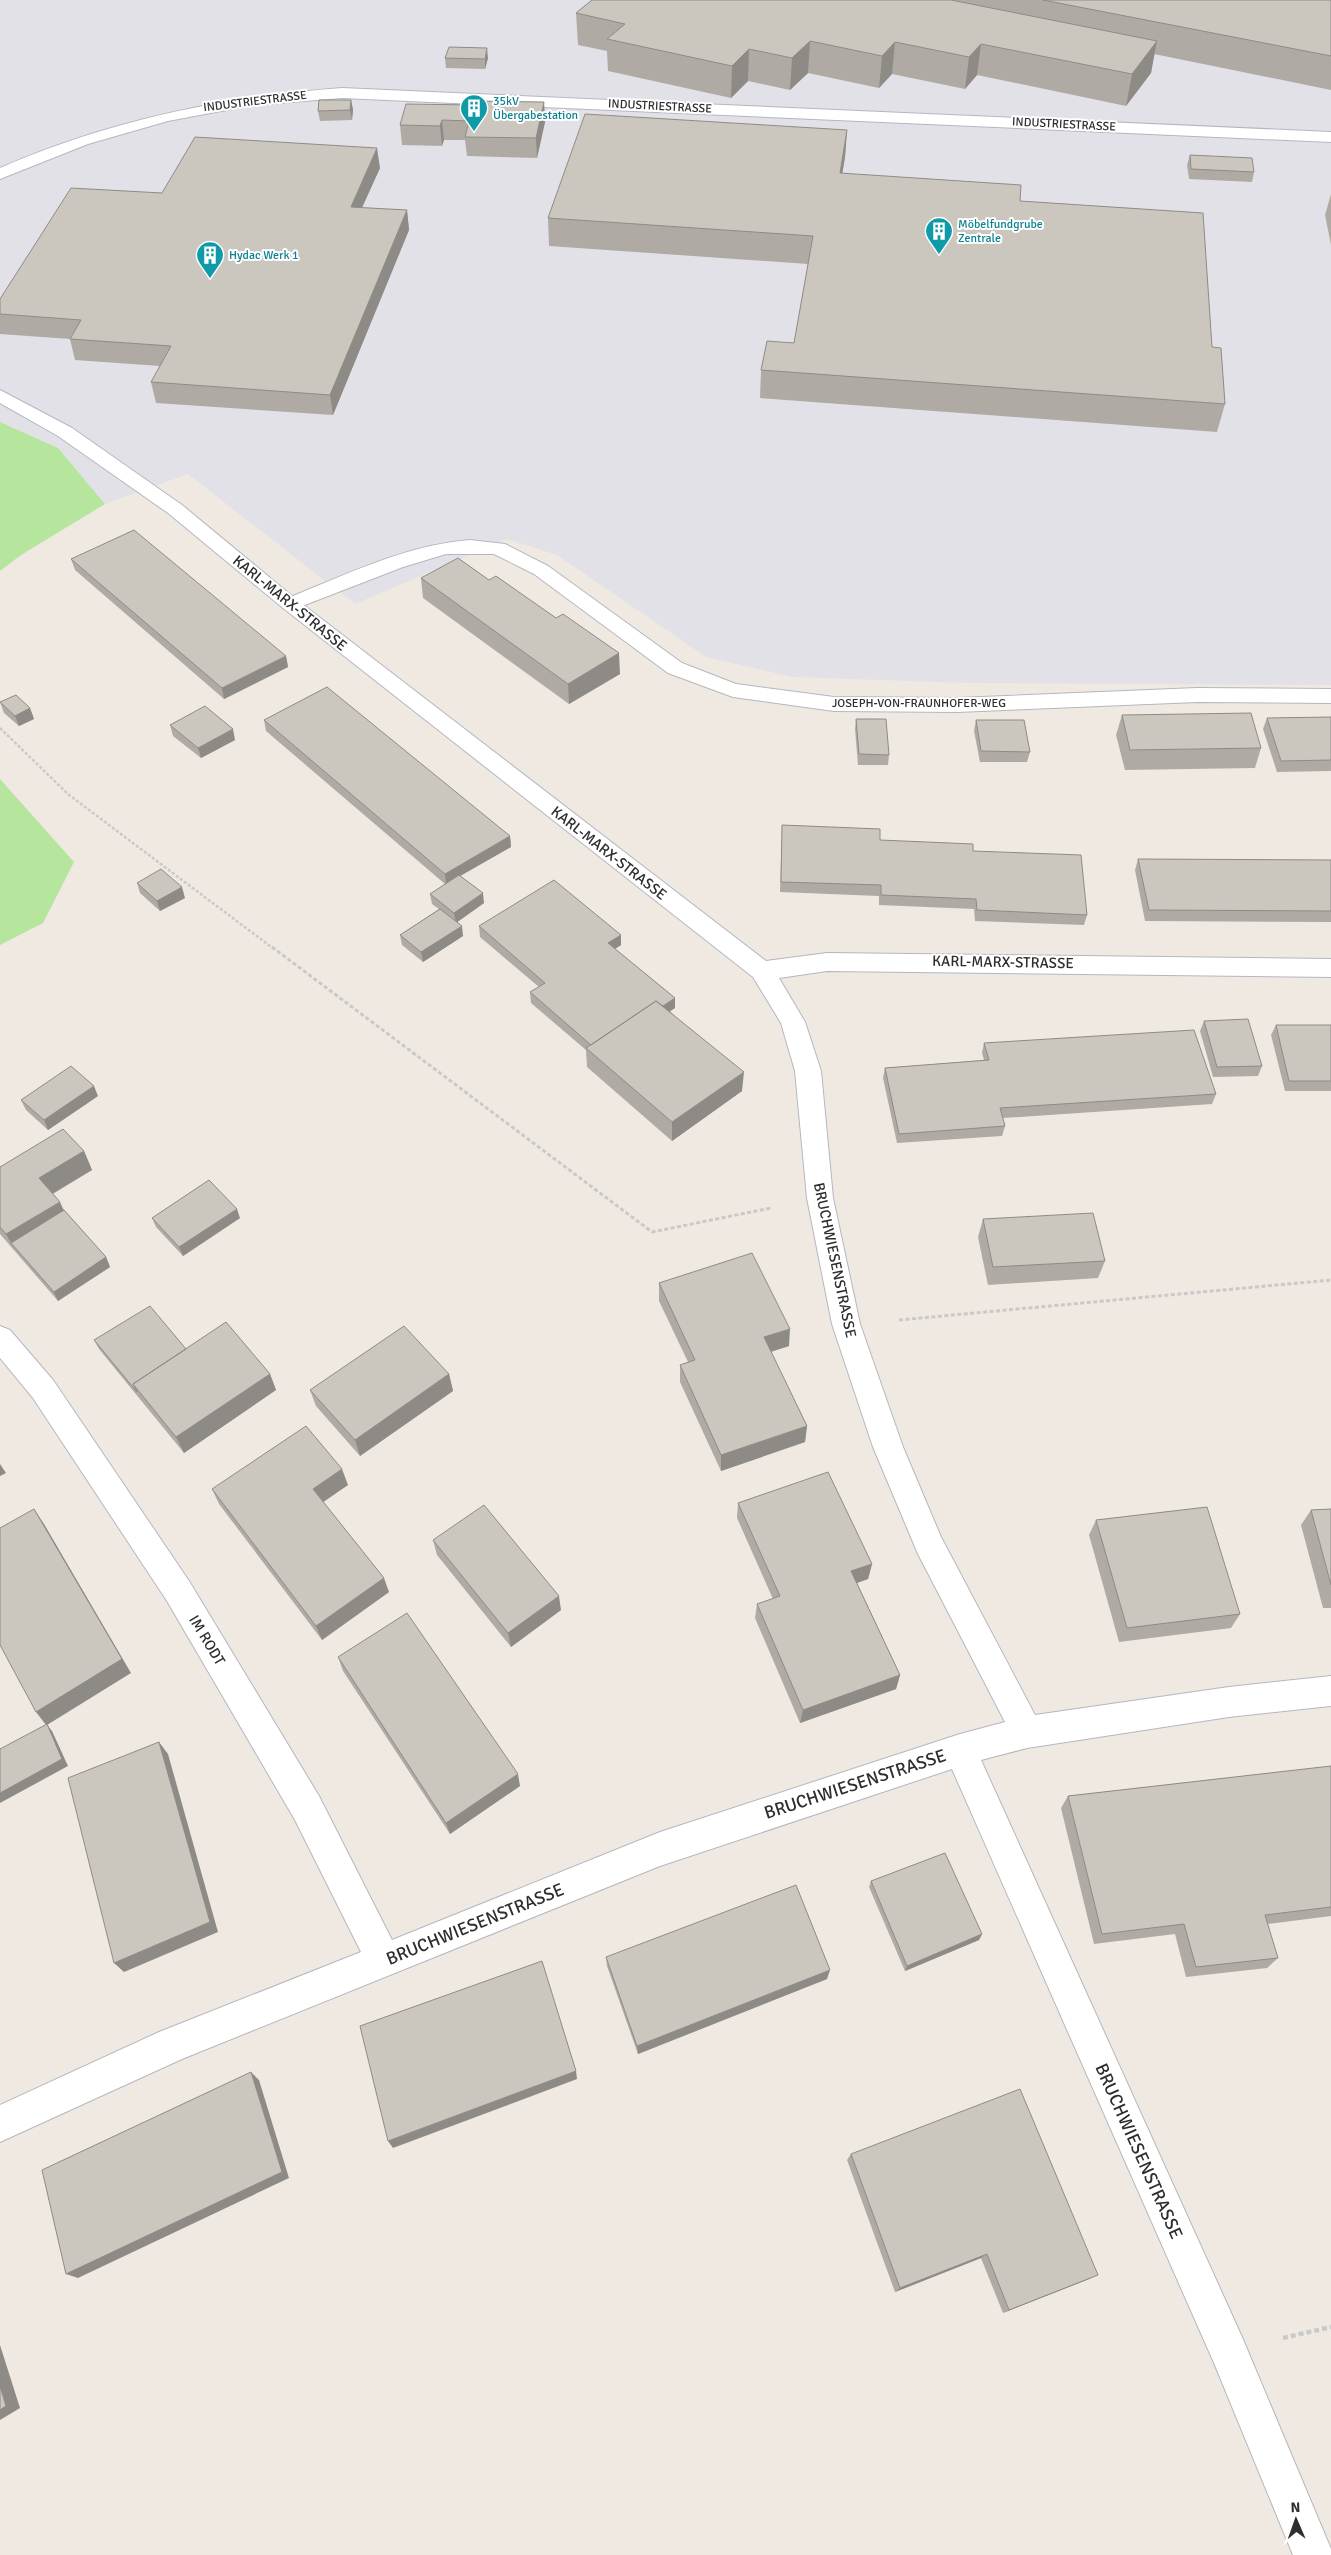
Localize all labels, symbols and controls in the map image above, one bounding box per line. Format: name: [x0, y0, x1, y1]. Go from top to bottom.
street label: INDUSTRIESTRASSE: [202, 88, 308, 115]
building icon: 35kV Übergabestation: [459, 93, 489, 132]
place label: 35kV Übergabestation: [493, 94, 578, 123]
street label: INDUSTRIESTRASSE: [608, 96, 713, 117]
street label: INDUSTRIESTRASSE: [1012, 114, 1117, 135]
building icon: Möbelfundgrube Zentrale: [924, 216, 954, 255]
place label: Möbelfundgrube Zentrale: [958, 217, 1043, 246]
building icon: Hydac Werk 1: [195, 240, 225, 279]
place label: Hydac Werk 1: [229, 248, 299, 263]
street label: KARL-MARX-STRASSE: [229, 551, 351, 655]
street label: JOSEPH-VON-FRAUNHOFER-WEG: [832, 696, 1006, 711]
street label: KARL-MARX-STRASSE: [548, 802, 670, 904]
street label: KARL-MARX-STRASSE: [932, 952, 1074, 972]
street label: BRUCHWIESENSTRASSE: [810, 1181, 860, 1339]
street label: IM RODT: [185, 1612, 229, 1669]
street label: BRUCHWIESENSTRASSE: [761, 1744, 949, 1824]
street label: BRUCHWIESENSTRASSE: [383, 1878, 567, 1970]
street label: BRUCHWIESENSTRASSE: [1090, 2060, 1188, 2242]
north arrow: [1271, 2495, 1321, 2545]
text: N: [1290, 2499, 1301, 2516]

